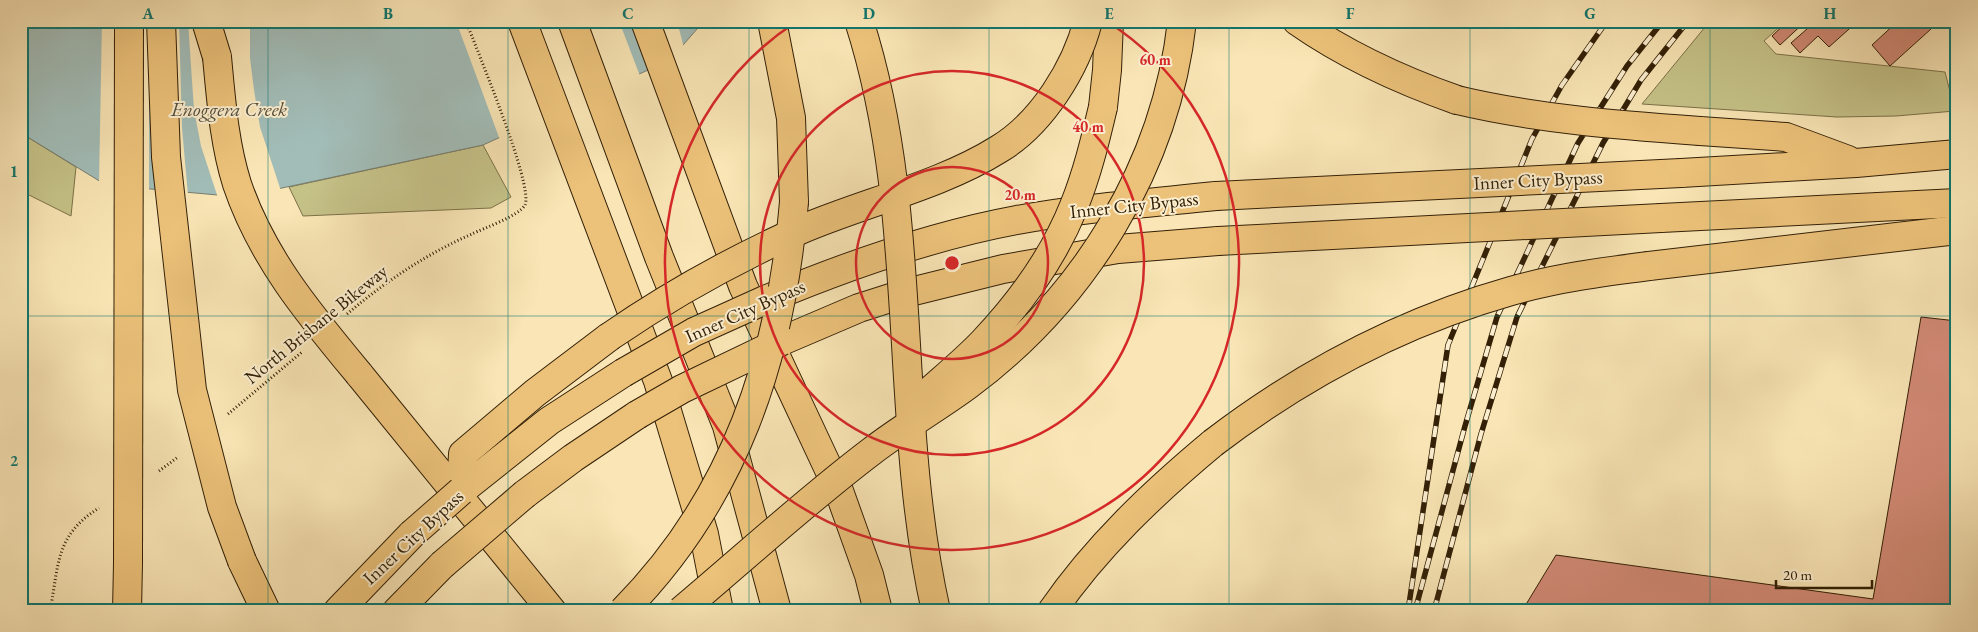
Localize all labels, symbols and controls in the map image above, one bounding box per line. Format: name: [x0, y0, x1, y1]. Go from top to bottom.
text: A: [141, 3, 154, 24]
text: B: [383, 3, 393, 24]
text: C: [622, 3, 634, 24]
text: D: [863, 3, 875, 24]
text: E: [1104, 3, 1114, 24]
text: F: [1346, 3, 1355, 24]
text: G: [1584, 3, 1596, 24]
text: H: [1824, 3, 1837, 24]
text: 60 m: [1139, 50, 1171, 69]
water label: Enoggera Creek: [170, 96, 287, 122]
text: 40 m: [1072, 117, 1104, 136]
text: 1: [10, 161, 18, 182]
street label: Inner City Bypass: [1473, 164, 1603, 196]
text: 20 m: [1004, 185, 1036, 204]
street label: Inner City Bypass: [1068, 186, 1200, 224]
centre of rings: [943, 254, 961, 272]
street label: North Brisbane Bikeway: [239, 258, 393, 390]
street label: Inner City Bypass: [681, 273, 809, 349]
text: 2: [10, 450, 19, 471]
street label: Inner City Bypass: [357, 484, 469, 590]
scale bar: [1776, 557, 1872, 589]
text: 20 m: [1783, 565, 1812, 584]

